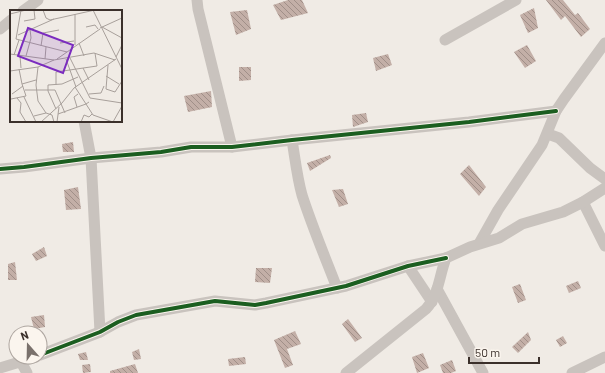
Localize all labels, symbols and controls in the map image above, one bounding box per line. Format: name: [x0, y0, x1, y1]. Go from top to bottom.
inset map: [10, 10, 122, 122]
north arrow: [8, 325, 48, 365]
text: N: [19, 328, 30, 342]
scale bar: [469, 339, 539, 365]
text: 50 m: [475, 345, 500, 359]

